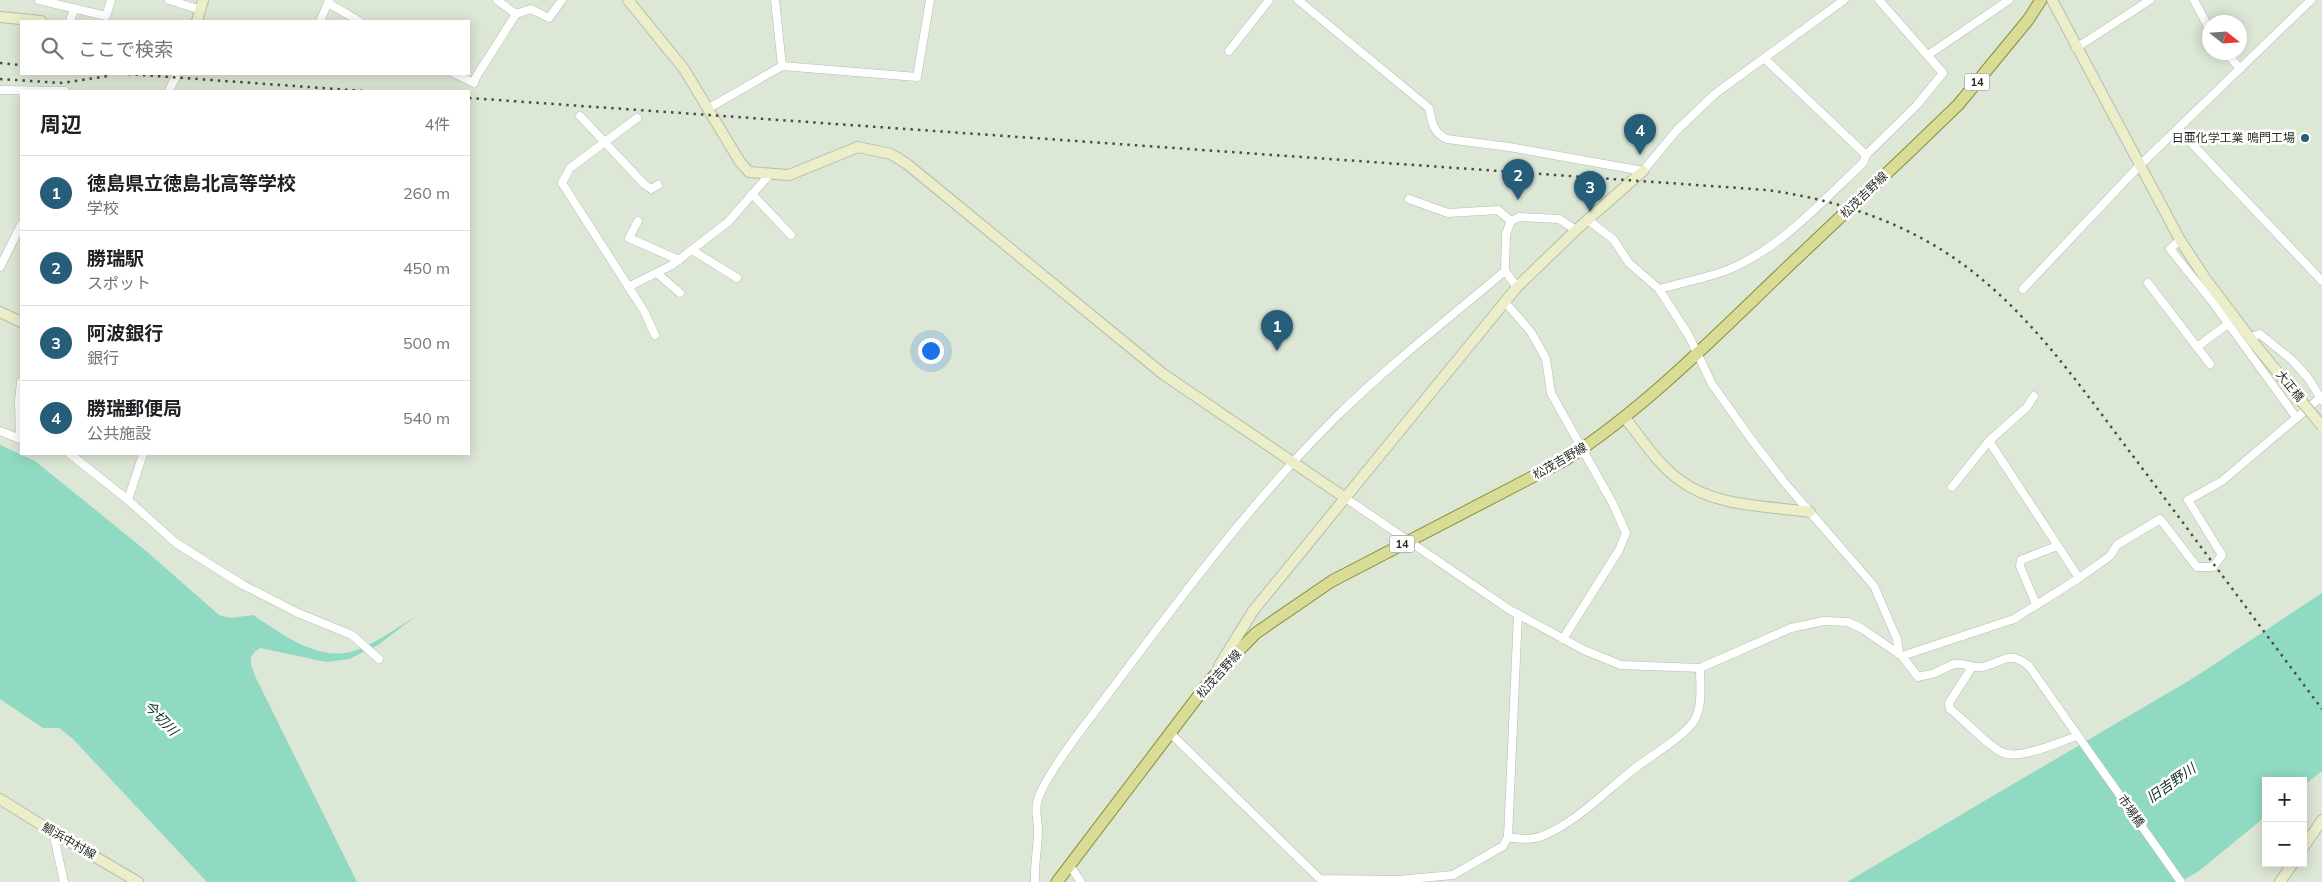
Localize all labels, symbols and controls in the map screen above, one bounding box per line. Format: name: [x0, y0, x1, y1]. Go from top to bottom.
north arrow: [2202, 15, 2247, 60]
search box: [20, 20, 470, 75]
icon: search: [38, 34, 66, 62]
text: ここで検索: [78, 37, 173, 61]
road number: 14: [1964, 74, 1990, 90]
text: 周辺: [40, 111, 82, 137]
text: 4件: [424, 114, 450, 134]
pin: 4: [1624, 114, 1656, 155]
place label: 日亜化学工業 鳴門工場: [2172, 130, 2295, 145]
marker: 日亜化学工業 鳴門工場: [2299, 132, 2311, 144]
pin: 2: [1502, 159, 1534, 200]
street label: 松茂吉野線: [1837, 168, 1890, 221]
text: 徳島県立徳島北高等学校: [87, 171, 296, 195]
pin: 3: [1574, 171, 1606, 212]
text: 1: [51, 183, 61, 203]
text: 260 m: [403, 183, 450, 203]
text: 学校: [87, 198, 119, 218]
text: 勝瑞駅: [87, 246, 144, 270]
text: 2: [51, 258, 61, 278]
text: 450 m: [403, 258, 450, 278]
text: スポット: [87, 273, 151, 293]
pin: 1: [1261, 310, 1293, 351]
text: 阿波銀行: [87, 321, 163, 345]
text: 3: [51, 333, 61, 353]
text: 500 m: [403, 333, 450, 353]
your location: [918, 338, 944, 364]
text: 銀行: [87, 348, 119, 368]
street label: 大正橋: [2273, 367, 2308, 404]
text: 勝瑞郵便局: [87, 396, 182, 420]
text: 4: [51, 408, 61, 428]
text: 540 m: [403, 408, 450, 428]
text: 公共施設: [87, 423, 151, 443]
street label: 松茂吉野線: [1530, 439, 1589, 482]
road number: 14: [1390, 536, 1414, 552]
street label: 松茂吉野線: [1193, 646, 1244, 701]
water label: 今切川: [140, 697, 183, 741]
water label: 旧吉野川: [2143, 758, 2201, 806]
map controls: [2262, 777, 2307, 867]
button: +: [2262, 777, 2307, 822]
street label: 市場橋: [2115, 792, 2148, 830]
street label: 鯛浜中村線: [40, 819, 99, 862]
button: −: [2262, 822, 2307, 867]

